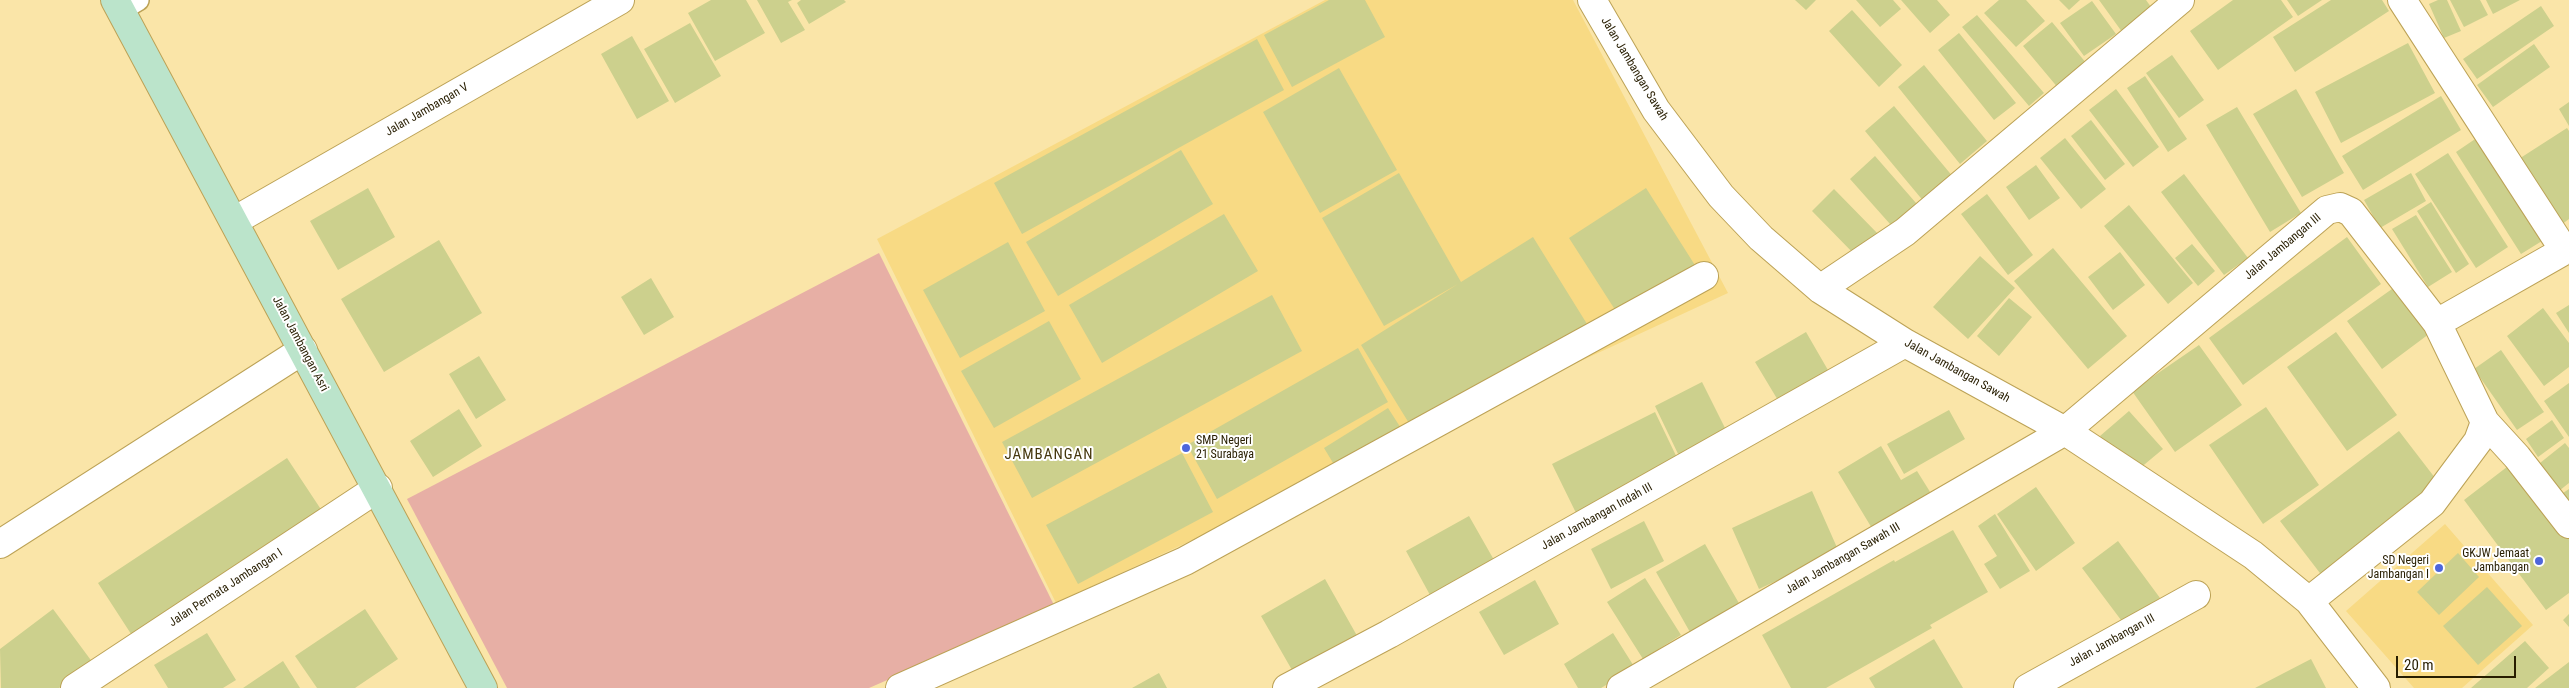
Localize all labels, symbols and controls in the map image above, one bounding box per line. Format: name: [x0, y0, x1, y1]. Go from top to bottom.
street label: Jalan Jambangan Sawah: [1597, 15, 1671, 123]
street label: Jalan Jambangan V: [383, 80, 471, 140]
street label: Jalan Jambangan III: [2242, 211, 2324, 283]
street label: Jalan Jambangan Asri: [269, 294, 331, 394]
street label: Jalan Jambangan Sawah: [1902, 336, 2012, 406]
place label: SMP Negeri 21 Surabaya: [1196, 434, 1254, 462]
marker: SMP Negeri 21 Surabaya: [1180, 442, 1192, 454]
district label: JAMBANGAN: [1003, 446, 1095, 464]
street label: Jalan Jambangan Indah III: [1539, 480, 1655, 554]
street label: Jalan Jambangan Sawah III: [1783, 520, 1903, 598]
street label: Jalan Permata Jambangan I: [166, 546, 286, 630]
place label: GKJW Jemaat Jambangan: [2462, 547, 2529, 575]
place label: SD Negeri Jambangan I: [2368, 554, 2429, 582]
marker: GKJW Jemaat Jambangan: [2533, 555, 2545, 567]
marker: SD Negeri Jambangan I: [2433, 562, 2445, 574]
street label: Jalan Jambangan III: [2067, 611, 2157, 671]
scale bar: [2399, 646, 2519, 678]
text: 20 m: [2404, 656, 2434, 674]

